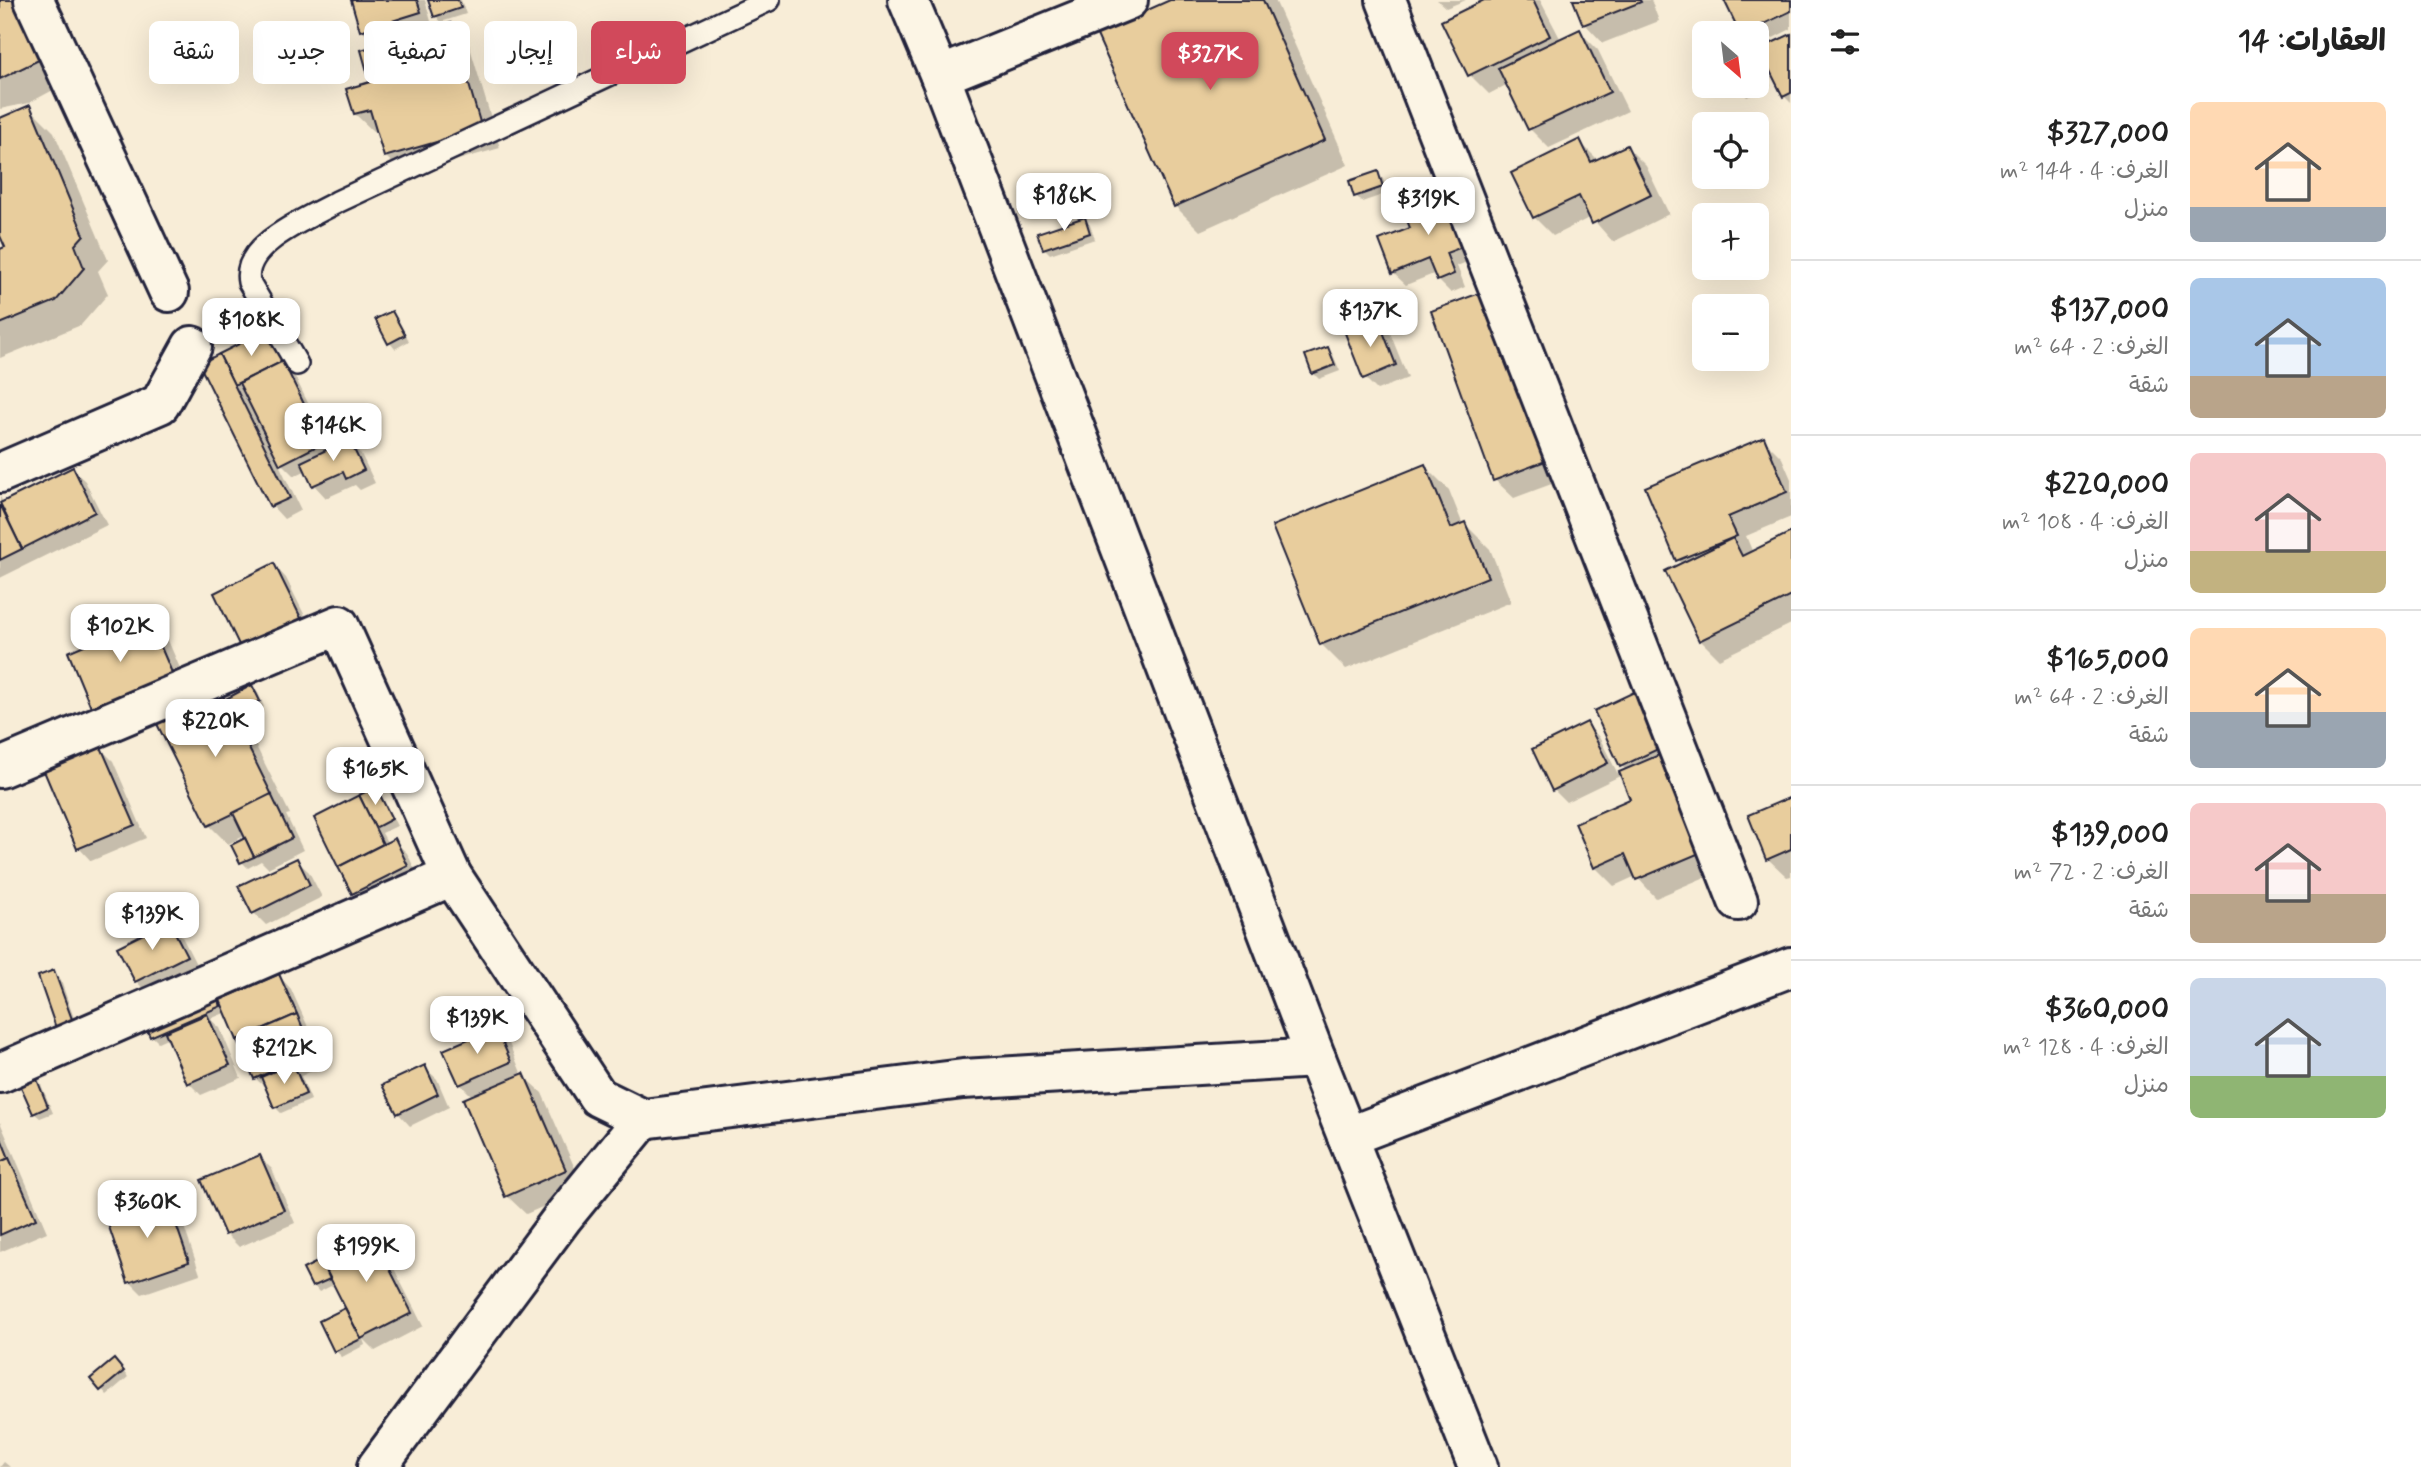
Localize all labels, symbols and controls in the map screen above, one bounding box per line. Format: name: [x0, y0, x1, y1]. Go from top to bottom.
chip: شقة: [149, 21, 239, 84]
chip: جديد: [253, 21, 350, 84]
chip: تصفية: [364, 21, 470, 84]
chip: إيجار: [484, 21, 577, 84]
chip: شراء: [591, 21, 686, 84]
north arrow: [1692, 21, 1769, 98]
map controls: [1692, 21, 1769, 371]
text: العقارات: 14: [2238, 22, 2386, 61]
icon: filters: [1826, 23, 1864, 61]
pin: $327K: [1161, 32, 1259, 92]
text: $327K: [1177, 40, 1243, 70]
button: locate: [1692, 112, 1769, 189]
text: $327,000: [2047, 114, 2169, 153]
icon: home: [2246, 130, 2330, 214]
text: الغرف: 4 · 144 m²: [2000, 157, 2169, 187]
pin: $186K: [1015, 174, 1113, 233]
pin: $319K: [1379, 177, 1477, 237]
text: $186K: [1032, 181, 1096, 211]
text: $319K: [1397, 185, 1459, 215]
text: منزل: [2124, 195, 2169, 225]
button: +: [1692, 203, 1769, 280]
pin: $137K: [1321, 290, 1419, 349]
text: $137,000: [2050, 290, 2169, 329]
button: −: [1692, 294, 1769, 371]
text: $137K: [1339, 297, 1401, 327]
pin: $108K: [202, 298, 300, 358]
text: $108K: [218, 306, 284, 336]
icon: home: [2246, 306, 2330, 390]
text: الغرف: 2 · 64 m²: [2014, 333, 2169, 363]
text: شقة: [2129, 371, 2169, 401]
pin: $146K: [284, 404, 382, 463]
text: $146K: [301, 411, 365, 441]
text: $220,000: [2044, 465, 2169, 504]
icon: home: [2246, 481, 2330, 565]
text: الغرف: 4 · 108 m²: [2002, 508, 2169, 538]
text: منزل: [2124, 546, 2169, 576]
pin: $102K: [71, 604, 169, 664]
text: $102K: [87, 612, 153, 642]
text: $165,000: [2046, 640, 2169, 679]
icon: home: [2246, 656, 2330, 740]
text: الغرف: 2 · 64 m²: [2014, 683, 2169, 713]
pin: $220K: [166, 700, 264, 759]
text: $220K: [182, 707, 249, 737]
text: شقة: [2129, 721, 2169, 751]
pin: $165K: [326, 748, 424, 807]
text: $165K: [342, 755, 408, 785]
text: $139,000: [2051, 815, 2169, 854]
icon: home: [2246, 831, 2330, 915]
text: الغرف: 2 · 72 m²: [2014, 858, 2169, 888]
pin: $139K: [103, 892, 201, 952]
text: شقة: [2129, 896, 2169, 926]
text: $139K: [121, 900, 183, 930]
text: $360,000: [2045, 990, 2169, 1029]
pin: $139K: [428, 996, 526, 1056]
text: $139K: [446, 1004, 508, 1034]
icon: home: [2246, 1006, 2330, 1090]
pin: $212K: [235, 1026, 333, 1086]
text: الغرف: 4 · 128 m²: [2003, 1033, 2169, 1063]
text: $212K: [252, 1034, 316, 1064]
text: منزل: [2124, 1071, 2169, 1101]
pin: $360K: [98, 1180, 196, 1240]
text: $360K: [114, 1188, 180, 1218]
pin: $199K: [317, 1224, 415, 1284]
text: $199K: [333, 1232, 399, 1262]

